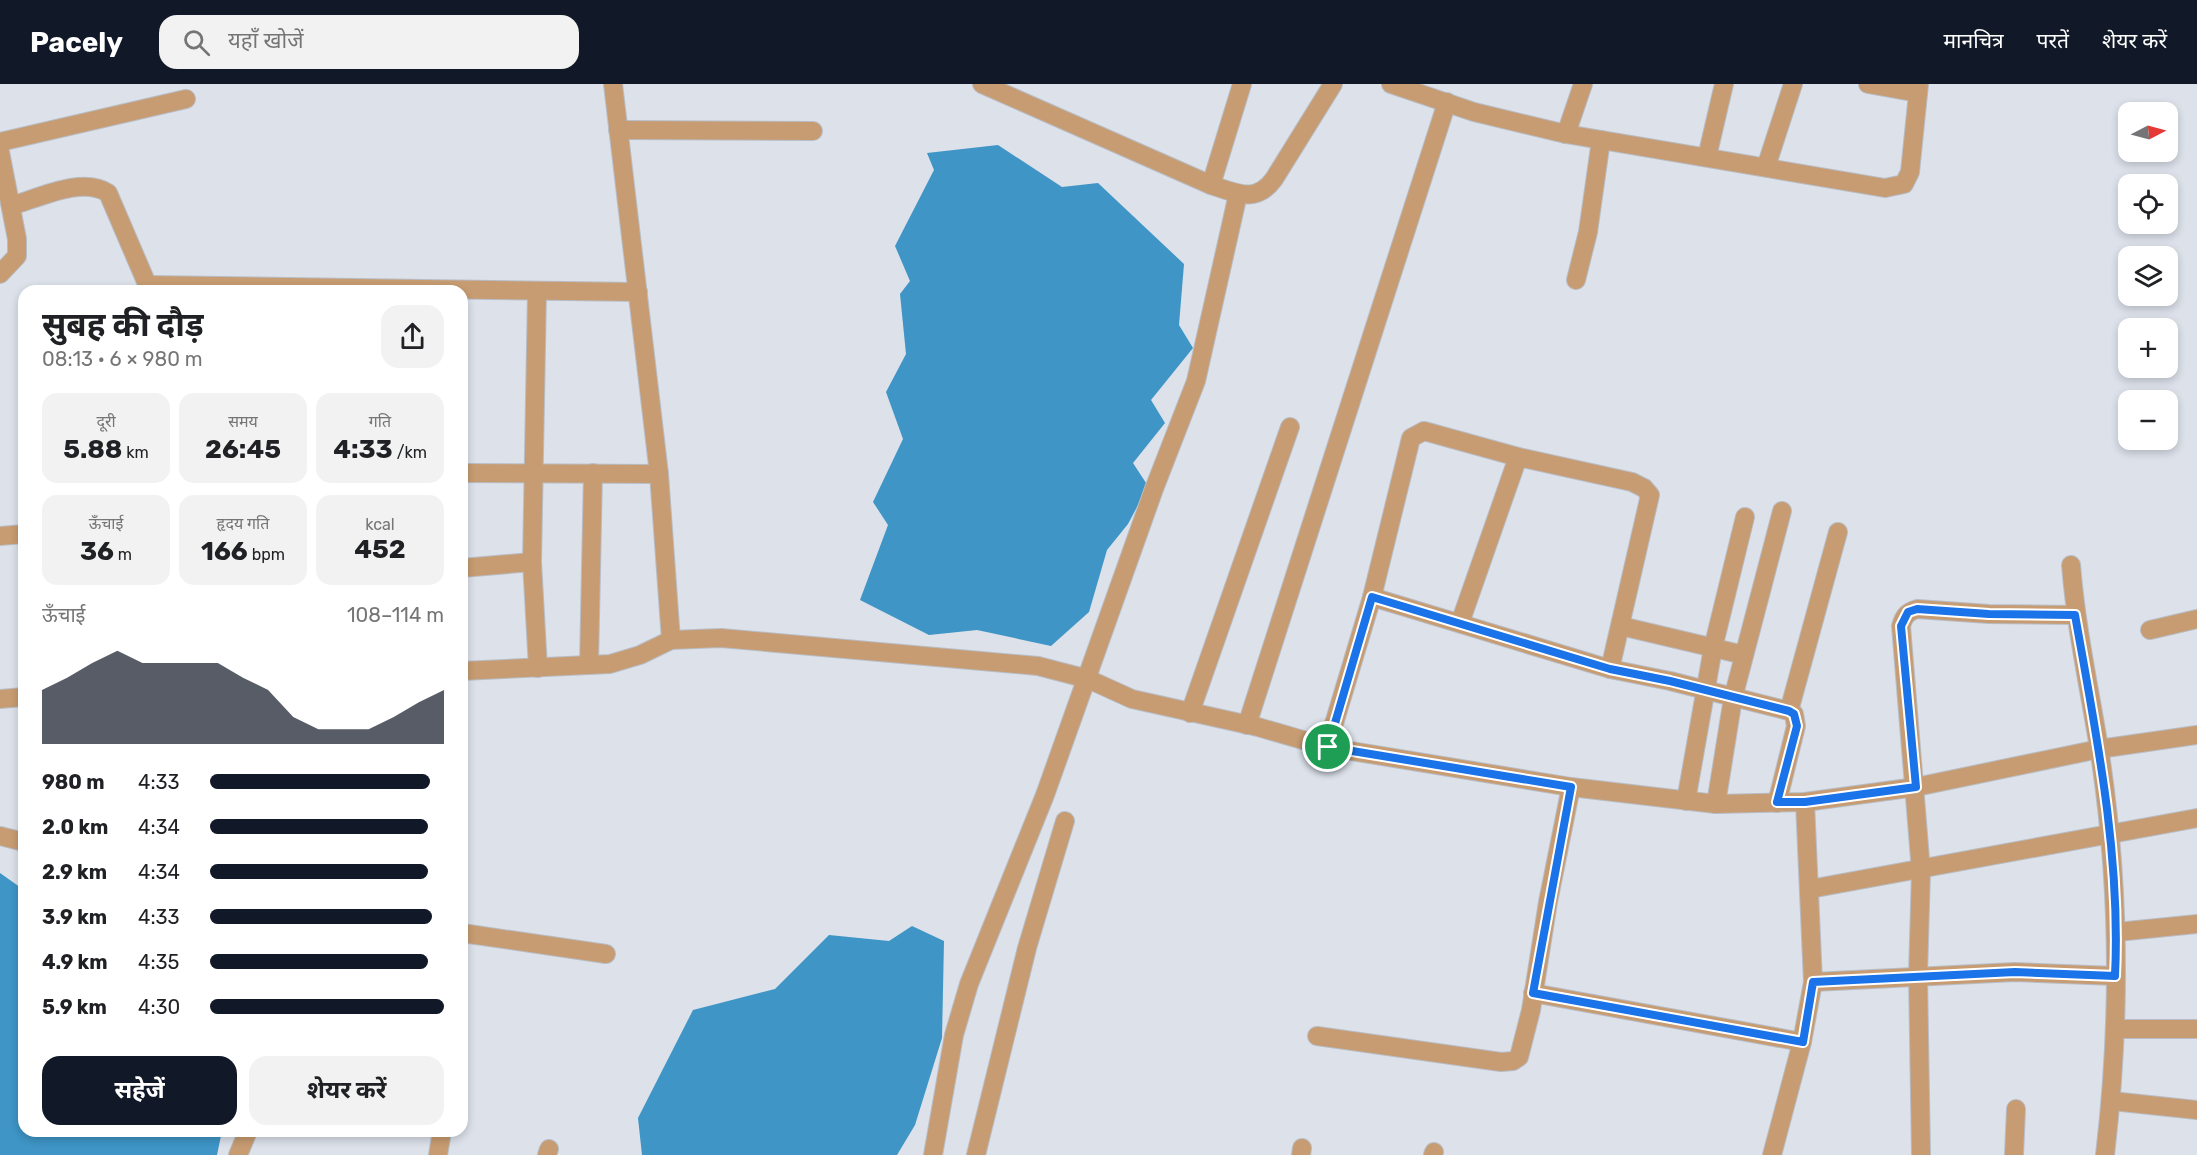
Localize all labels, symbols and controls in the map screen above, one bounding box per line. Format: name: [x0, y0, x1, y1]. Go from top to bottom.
search box: [159, 15, 579, 69]
text: Pacely: [30, 26, 123, 59]
icon: search: [180, 26, 213, 59]
text: यहाँ खोजें: [228, 27, 304, 54]
text: मानचित्र: [1944, 28, 2004, 53]
text: परतें: [2037, 28, 2069, 53]
text: शेयर करें: [2102, 28, 2167, 53]
north arrow: [2118, 102, 2178, 162]
map controls: [2118, 102, 2178, 450]
button: locate: [2118, 174, 2178, 234]
button: layers: [2118, 246, 2178, 306]
text: सुबह की दौड़: [42, 305, 204, 344]
button: share: [381, 305, 444, 368]
button: +: [2118, 318, 2178, 378]
text: 08:13 · 6 × 980 m: [42, 347, 203, 371]
button: −: [2118, 390, 2178, 450]
text: दूरी: [96, 412, 116, 431]
text: समय: [228, 412, 258, 431]
text: गति: [369, 412, 391, 431]
text: 5.88: [63, 434, 122, 465]
text: 26:45: [205, 434, 281, 465]
text: 4:33: [333, 434, 393, 465]
text: km: [122, 443, 149, 462]
text: /km: [393, 443, 427, 462]
text: ऊँचाई: [89, 514, 123, 533]
text: हृदय गति: [217, 514, 269, 533]
text: kcal: [365, 515, 395, 534]
text: 452: [354, 534, 406, 565]
text: 36: [80, 536, 114, 567]
text: 166: [201, 536, 248, 567]
text: m: [114, 545, 132, 564]
text: bpm: [248, 545, 285, 564]
text: ऊँचाई: [42, 603, 85, 627]
text: 108–114 m: [347, 603, 444, 627]
pin: [1302, 721, 1353, 772]
icon: arrive: [1311, 730, 1344, 763]
text: 980 m: [42, 770, 105, 794]
text: 4:33: [138, 770, 180, 794]
text: 2.0 km: [42, 815, 108, 839]
text: 4:34: [138, 815, 180, 839]
text: 2.9 km: [42, 860, 107, 884]
text: 4:34: [138, 860, 180, 884]
text: 3.9 km: [42, 905, 107, 929]
text: 4:33: [138, 905, 180, 929]
text: 4.9 km: [42, 950, 108, 974]
text: 4:35: [138, 950, 179, 974]
text: 5.9 km: [42, 995, 107, 1019]
text: 4:30: [138, 995, 180, 1019]
button: सहेजें: [42, 1056, 237, 1125]
button: शेयर करें: [249, 1056, 444, 1125]

